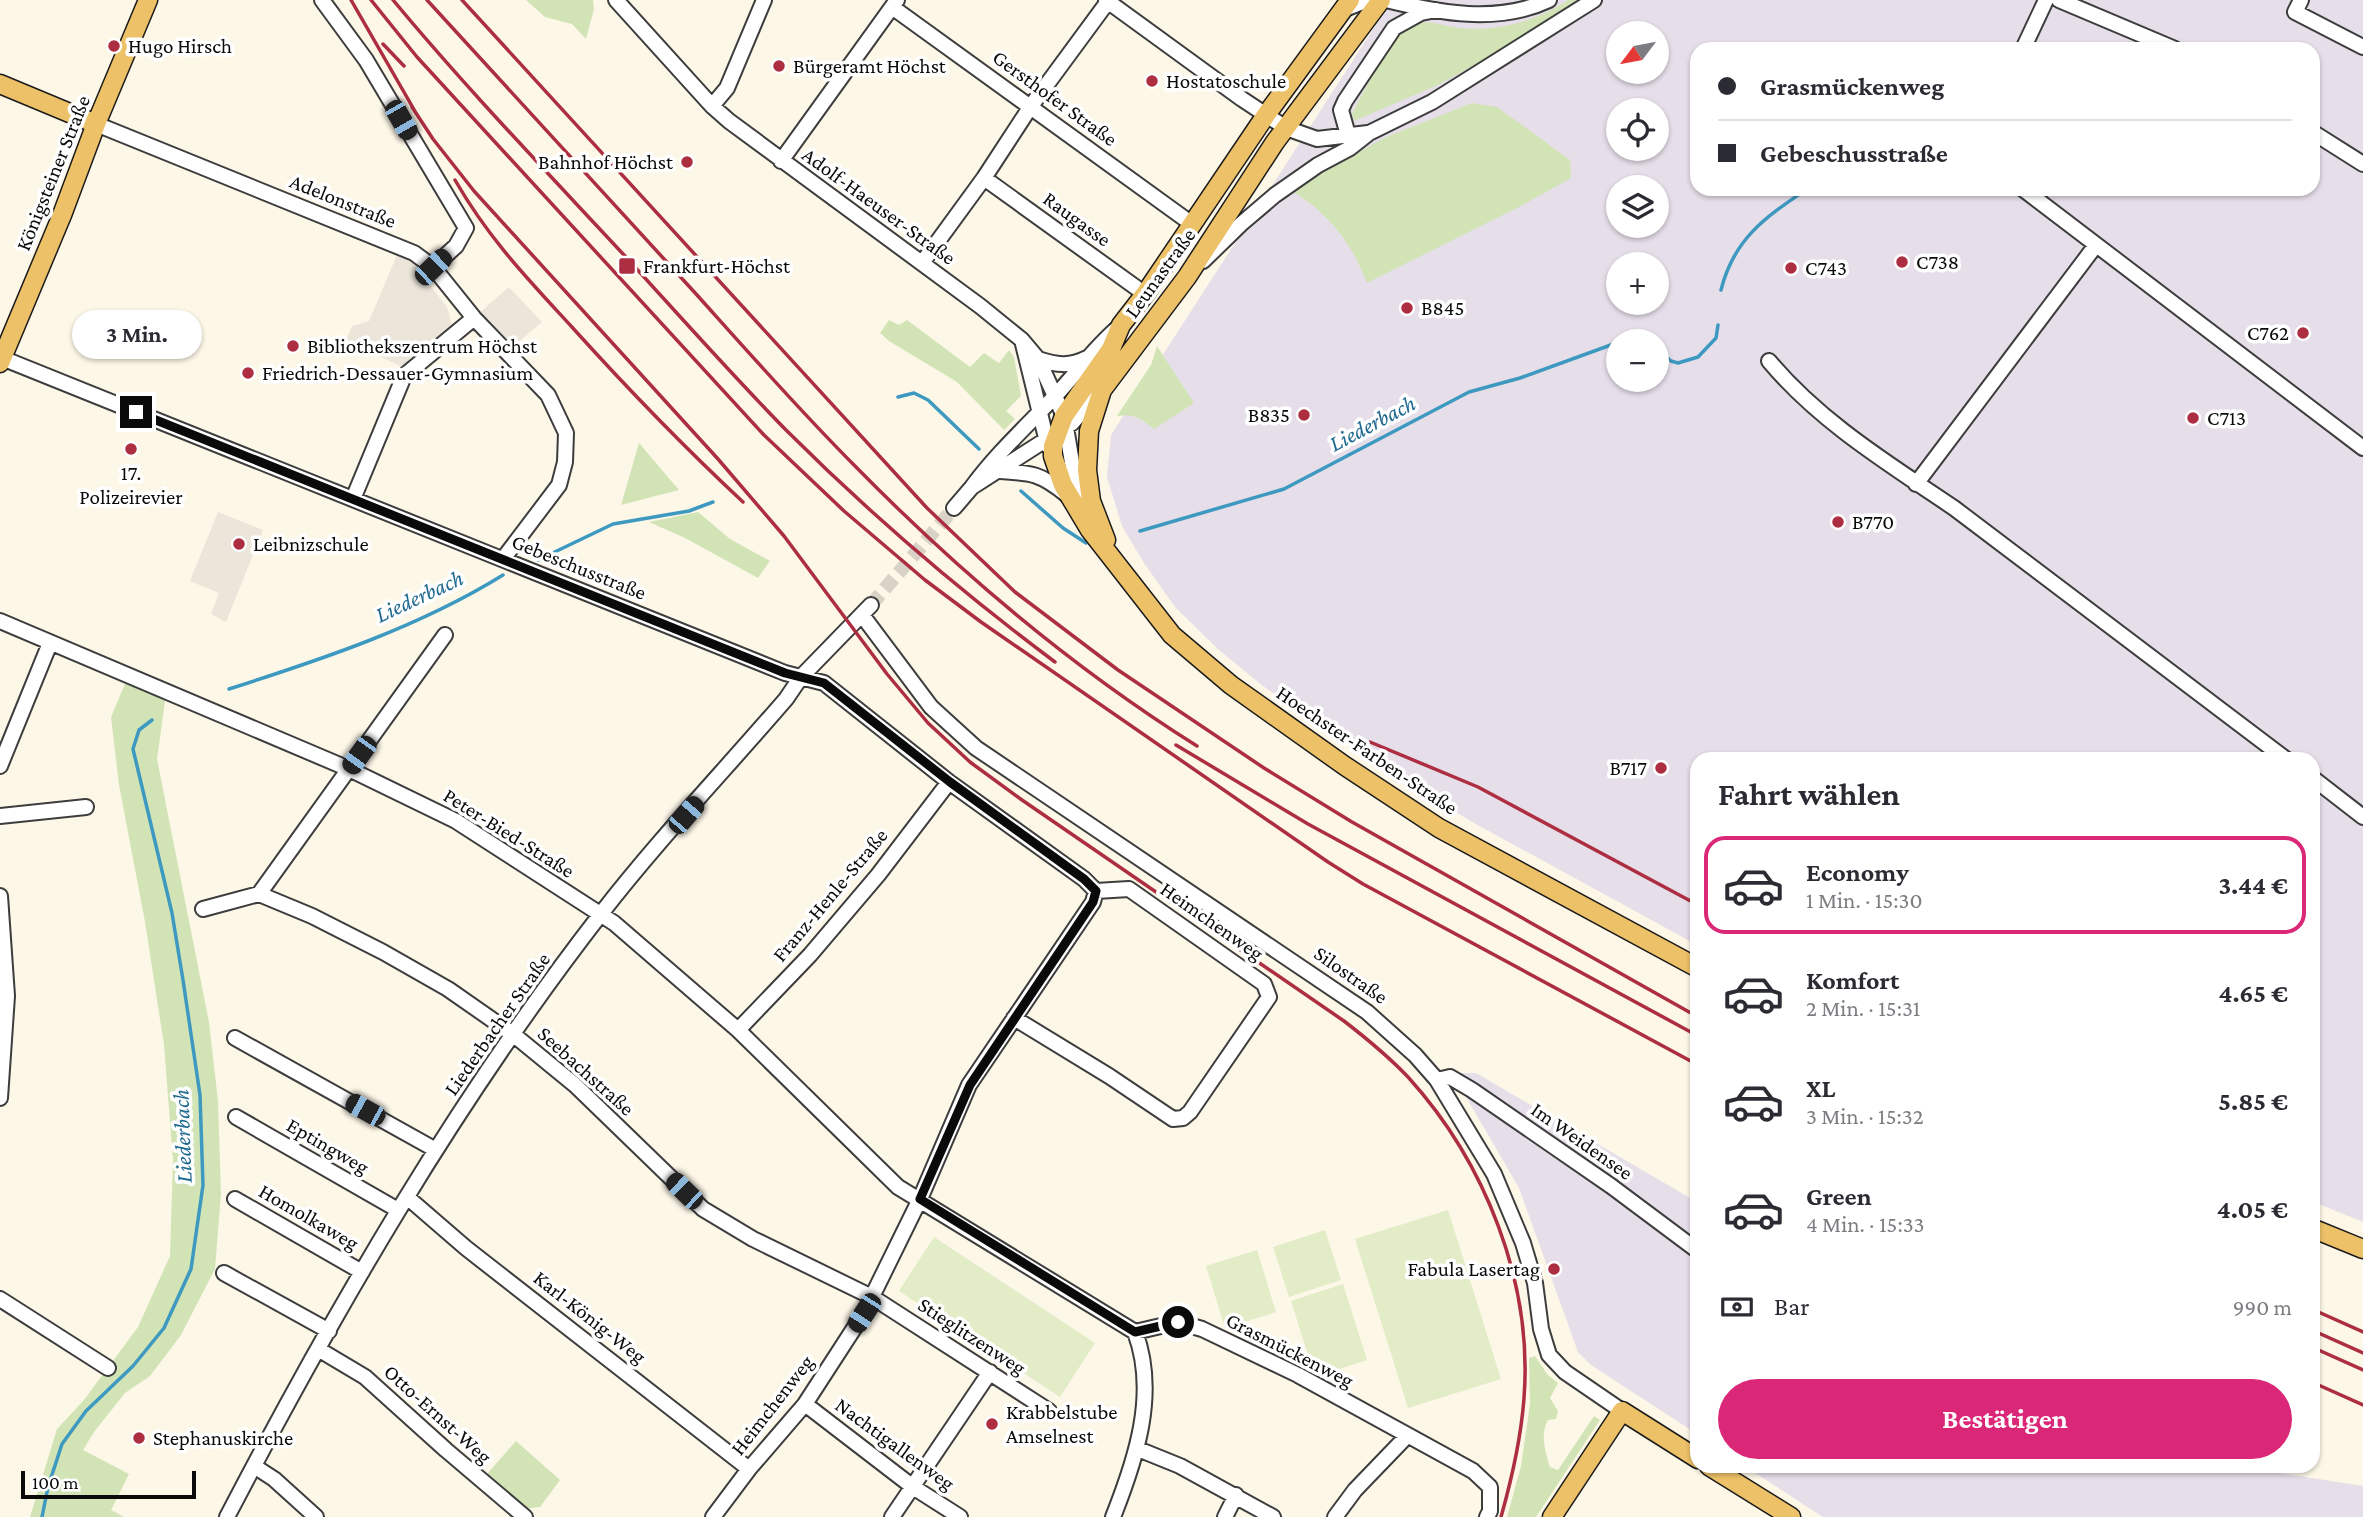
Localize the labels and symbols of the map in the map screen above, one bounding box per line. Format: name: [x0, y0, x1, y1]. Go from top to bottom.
north arrow: [1606, 21, 1670, 84]
place label: Hugo Hirsch: [128, 34, 232, 58]
marker: Hugo Hirsch: [106, 38, 122, 54]
street label: Gersthofer Straße: [988, 45, 1122, 151]
place label: Bürgeramt Höchst: [793, 54, 947, 78]
marker: Bürgeramt Höchst: [771, 58, 787, 74]
place label: Hostatoschule: [1166, 69, 1286, 93]
marker: Hostatoschule: [1144, 73, 1160, 89]
street label: Königsteiner Straße: [11, 92, 95, 254]
car: [382, 97, 421, 143]
street label: Adolf-Haeuser-Straße: [798, 142, 960, 270]
place label: Bahnhof Höchst: [538, 150, 674, 174]
marker: Bahnhof Höchst: [679, 154, 695, 170]
street label: Adelonstraße: [286, 169, 400, 233]
street label: Raugasse: [1038, 186, 1116, 252]
street label: Leunastraße: [1120, 224, 1200, 322]
car: [411, 245, 456, 289]
place label: C738: [1916, 250, 1959, 274]
place label: Frankfurt-Höchst: [643, 254, 791, 278]
marker: C738: [1894, 254, 1910, 270]
marker: Frankfurt-Höchst: [617, 256, 637, 276]
place label: C743: [1805, 256, 1847, 280]
marker: C743: [1783, 260, 1799, 276]
place label: B845: [1421, 296, 1464, 320]
marker: B845: [1399, 300, 1415, 316]
callout: 3 Min.: [71, 310, 201, 360]
place label: C762: [2247, 321, 2289, 345]
marker: C762: [2295, 325, 2311, 341]
place label: Bibliothekszentrum Höchst: [307, 334, 538, 358]
marker: Bibliothekszentrum Höchst: [285, 338, 301, 354]
place label: Friedrich-Dessauer-Gymnasium: [262, 361, 534, 385]
marker: Friedrich-Dessauer-Gymnasium: [240, 365, 256, 381]
water label: Liederbach: [1324, 389, 1420, 457]
route end: [120, 396, 152, 428]
place label: B835: [1248, 403, 1290, 427]
place label: C713: [2207, 406, 2246, 430]
marker: B835: [1296, 407, 1312, 423]
marker: C713: [2185, 410, 2201, 426]
marker: 17. Polizeirevier: [123, 441, 139, 457]
place label: 17. Polizeirevier: [79, 461, 183, 509]
place label: B770: [1852, 510, 1894, 534]
marker: B770: [1830, 514, 1846, 530]
street label: Gebeschusstraße: [508, 529, 650, 605]
place label: Leibnizschule: [253, 532, 369, 556]
marker: Leibnizschule: [231, 536, 247, 552]
water label: Liederbach: [371, 564, 467, 628]
street label: Hoechster-Farben-Straße: [1272, 680, 1462, 820]
car: [339, 732, 380, 778]
place label: B717: [1609, 756, 1647, 780]
marker: B717: [1653, 760, 1669, 776]
street label: Peter-Bied-Straße: [439, 783, 579, 883]
car: [665, 792, 708, 838]
street label: Franz-Henle-Straße: [767, 824, 893, 966]
street label: Heimchenweg: [1156, 877, 1268, 965]
street label: Silostraße: [1310, 941, 1392, 1009]
street label: Liederbacher Straße: [439, 948, 555, 1100]
street label: Seebachstraße: [533, 1021, 639, 1121]
water label: Liederbach: [167, 1089, 197, 1183]
car: [342, 1091, 389, 1129]
street label: Im Weidensee: [1527, 1097, 1637, 1185]
street label: Eptingweg: [283, 1113, 373, 1179]
car: [662, 1169, 707, 1213]
street label: Homolkaweg: [255, 1179, 363, 1255]
place label: Fabula Lasertag: [1407, 1257, 1540, 1281]
marker: Fabula Lasertag: [1546, 1261, 1562, 1277]
street label: Karl-König-Weg: [529, 1266, 651, 1368]
car: [844, 1290, 885, 1336]
street label: Stieglitzenweg: [914, 1292, 1030, 1380]
route start: [1162, 1306, 1194, 1338]
street label: Grasmückenweg: [1222, 1308, 1358, 1392]
street label: Heimchenweg: [725, 1350, 819, 1460]
street label: Otto-Ernst-Weg: [379, 1359, 497, 1469]
street label: Nachtigallenweg: [831, 1393, 959, 1495]
place label: Krabbelstube Amselnest: [1006, 1400, 1118, 1448]
marker: Krabbelstube Amselnest: [984, 1416, 1000, 1432]
place label: Stephanuskirche: [153, 1426, 293, 1450]
marker: Stephanuskirche: [131, 1430, 147, 1446]
scale bar: [21, 1468, 196, 1500]

